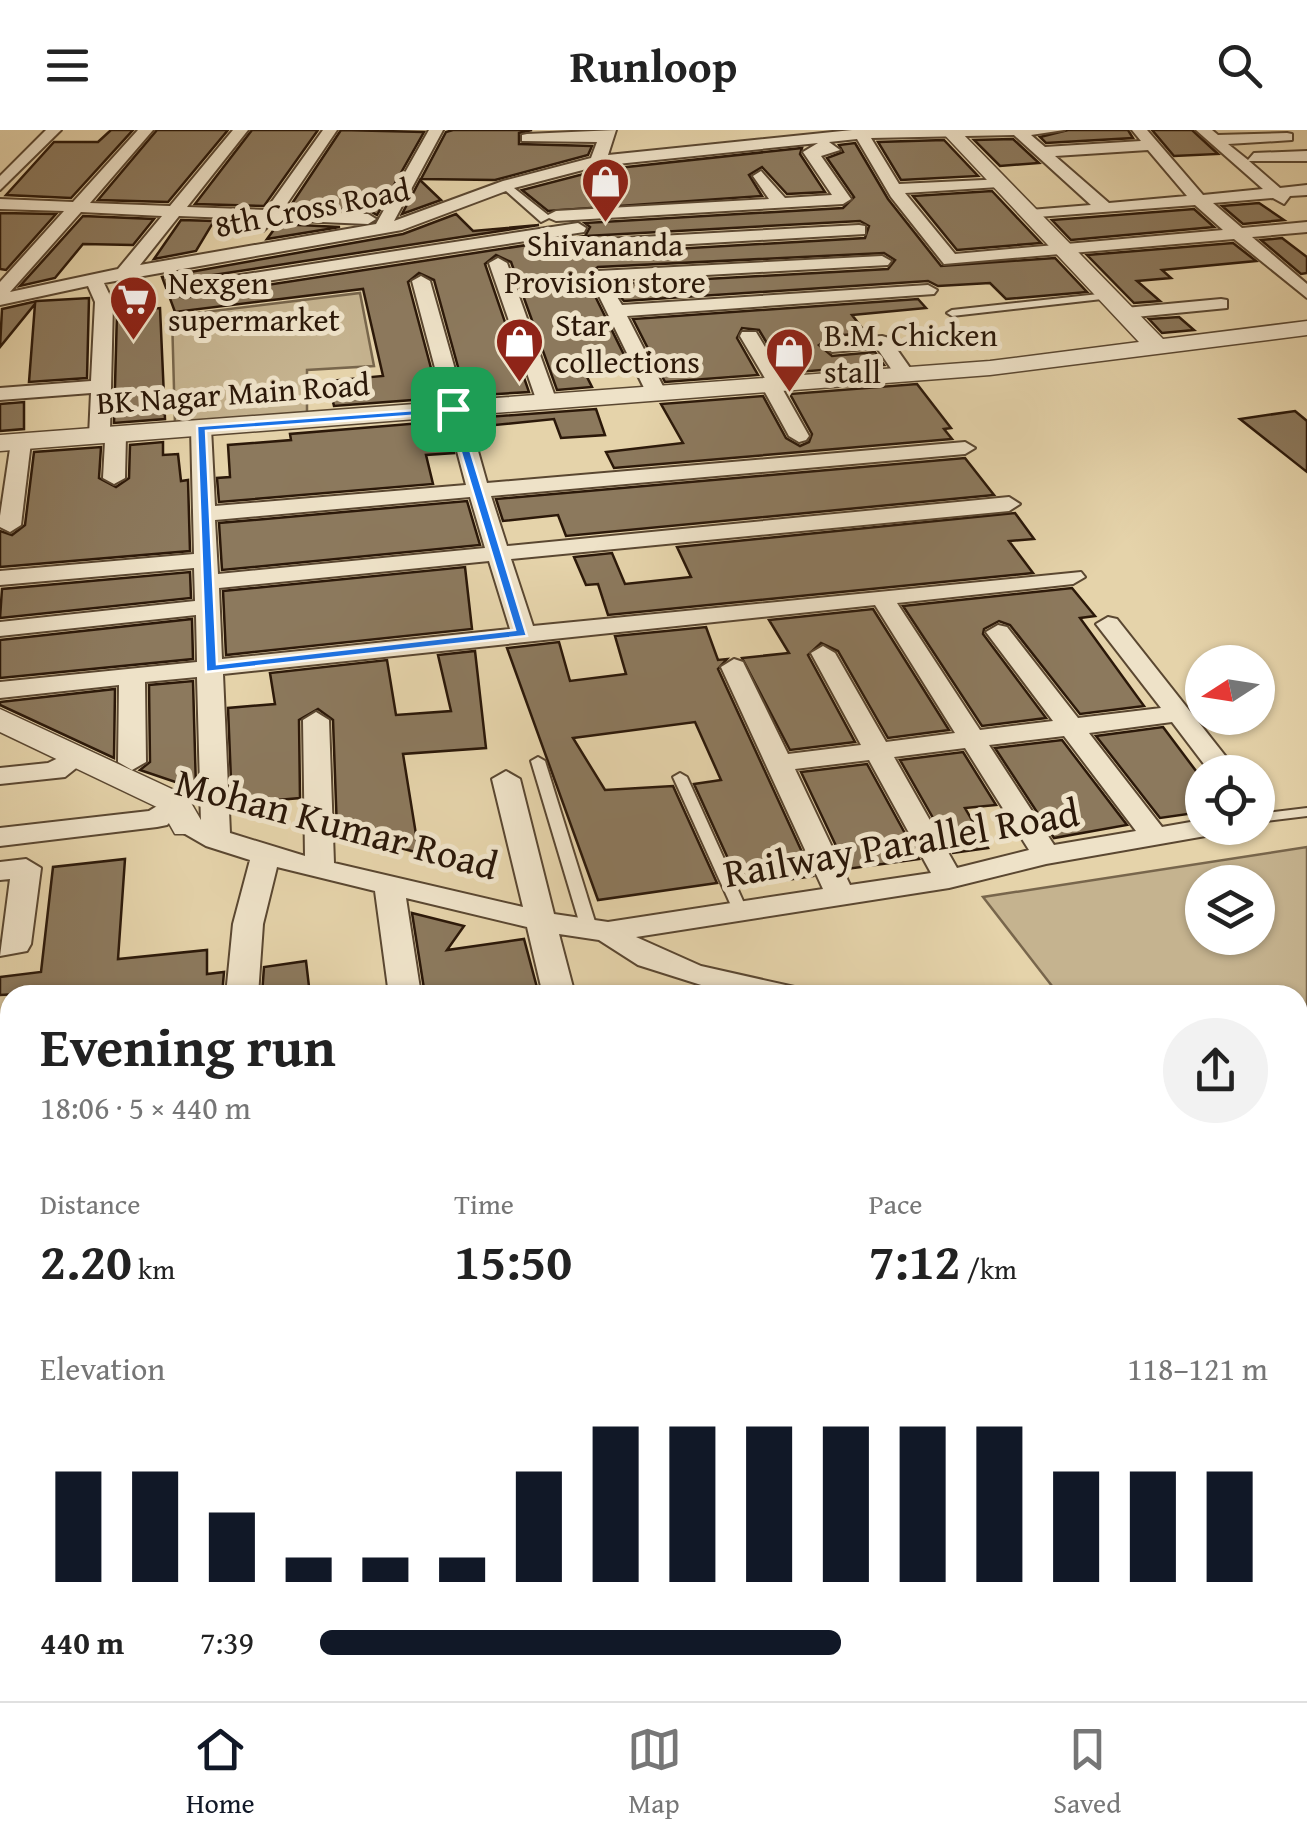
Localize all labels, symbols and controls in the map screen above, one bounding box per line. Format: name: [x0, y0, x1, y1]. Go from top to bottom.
text: Runloop: [570, 33, 737, 98]
icon: menu: [40, 38, 95, 93]
icon: search: [1212, 38, 1267, 93]
shop icon: Shivananda Provision store: [579, 156, 631, 224]
street label: 8th Cross Road: [211, 165, 413, 249]
place label: Shivananda Provision store: [504, 221, 706, 305]
place label: Nexgen supermarket: [168, 259, 340, 343]
supermarket icon: Nexgen supermarket: [107, 274, 159, 342]
place label: Star collections: [555, 301, 700, 385]
place label: B.M. Chicken stall: [824, 311, 998, 395]
shop icon: Star collections: [494, 316, 546, 384]
shop icon: B.M. Chicken stall: [763, 326, 815, 394]
street label: BK Nagar Main Road: [95, 360, 371, 426]
pin: [411, 367, 496, 452]
icon: arrive: [426, 382, 481, 437]
north arrow: [1185, 645, 1275, 735]
map controls: [1185, 645, 1275, 955]
street label: Mohan Kumar Road: [169, 752, 505, 895]
button: locate: [1185, 755, 1275, 845]
street label: Railway Parallel Road: [719, 782, 1084, 902]
button: layers: [1185, 865, 1275, 955]
text: Evening run: [40, 1006, 336, 1086]
button: share: [1163, 1018, 1268, 1123]
text: 18:06 · 5 × 440 m: [40, 1084, 251, 1131]
text: Distance: [40, 1183, 140, 1224]
text: Time: [454, 1183, 514, 1224]
text: Pace: [869, 1183, 923, 1224]
text: 2.20: [40, 1224, 132, 1297]
text: 15:50: [454, 1224, 572, 1297]
text: 7:12: [869, 1224, 961, 1297]
text: km: [132, 1248, 175, 1289]
text: /km: [961, 1248, 1017, 1289]
text: Elevation: [40, 1345, 165, 1392]
text: 118–121 m: [1127, 1345, 1268, 1392]
text: 440 m: [40, 1619, 124, 1666]
text: 7:39: [200, 1619, 254, 1666]
tab: Home: [186, 1722, 255, 1823]
tab: Map: [627, 1722, 682, 1823]
tab: Saved: [1053, 1722, 1121, 1823]

